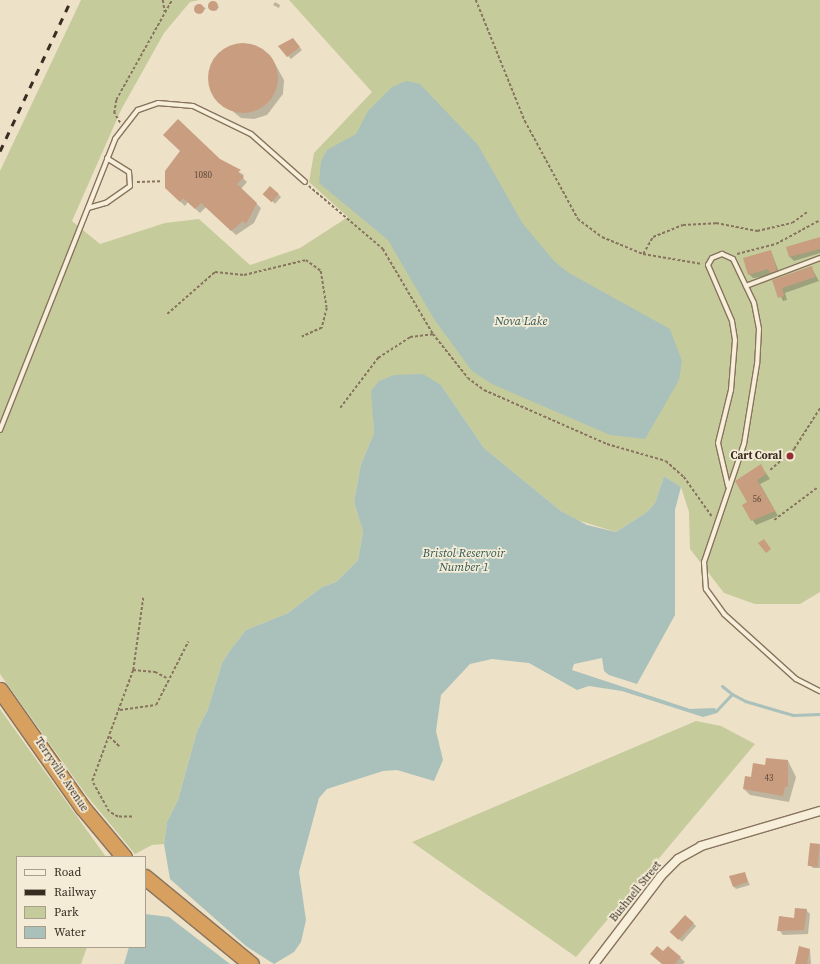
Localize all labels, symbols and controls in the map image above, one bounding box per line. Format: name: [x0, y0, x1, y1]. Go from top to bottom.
house number: 1080: [194, 170, 212, 180]
water label: Nova Lake: [495, 315, 547, 329]
place label: Cart Coral: [731, 449, 782, 463]
marker: Cart Coral: [785, 451, 795, 461]
house number: 56: [753, 494, 761, 504]
water label: Bristol Reservoir Number 1: [423, 547, 505, 575]
street label: Terryville Avenue: [31, 736, 91, 814]
house number: 43: [765, 773, 773, 783]
legend: [16, 856, 146, 948]
street label: Bushnell Street: [608, 859, 664, 925]
text: Road: [54, 864, 81, 880]
text: Railway: [54, 884, 96, 900]
text: Park: [54, 904, 79, 920]
text: Water: [54, 924, 86, 940]

